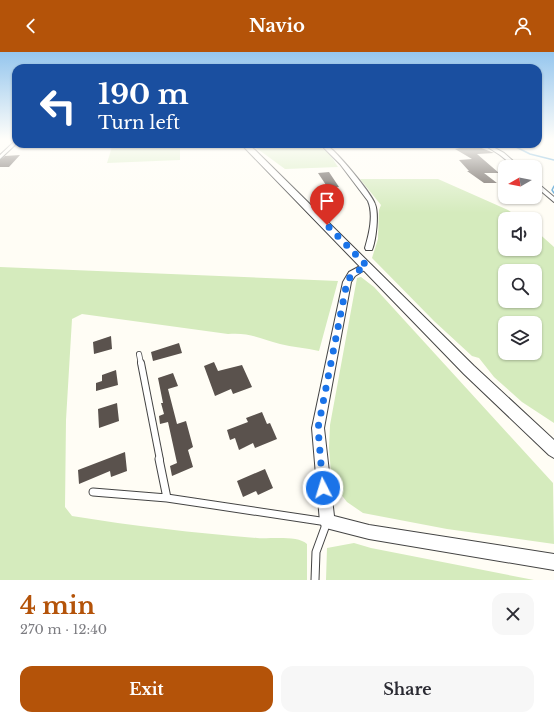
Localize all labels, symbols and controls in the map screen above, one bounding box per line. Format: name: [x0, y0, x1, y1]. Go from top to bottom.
icon: back: [20, 15, 42, 37]
text: Navio: [249, 15, 305, 37]
icon: person: [512, 15, 534, 37]
text: 190 m: [98, 77, 189, 112]
icon: left: [32, 80, 84, 132]
text: Turn left: [98, 112, 180, 134]
north arrow: [498, 160, 542, 204]
map controls: [498, 160, 542, 360]
pin: [310, 184, 344, 225]
icon: arrive: [316, 190, 338, 212]
button: sound: [498, 212, 542, 256]
button: search: [498, 264, 542, 308]
button: layers: [498, 316, 542, 360]
position arrow: [302, 467, 344, 509]
text: 4 min: [20, 591, 95, 620]
button: close: [492, 593, 534, 635]
text: 270 m · 12:40: [20, 621, 107, 638]
button: Exit: [20, 666, 273, 712]
button: Share: [281, 666, 534, 712]

